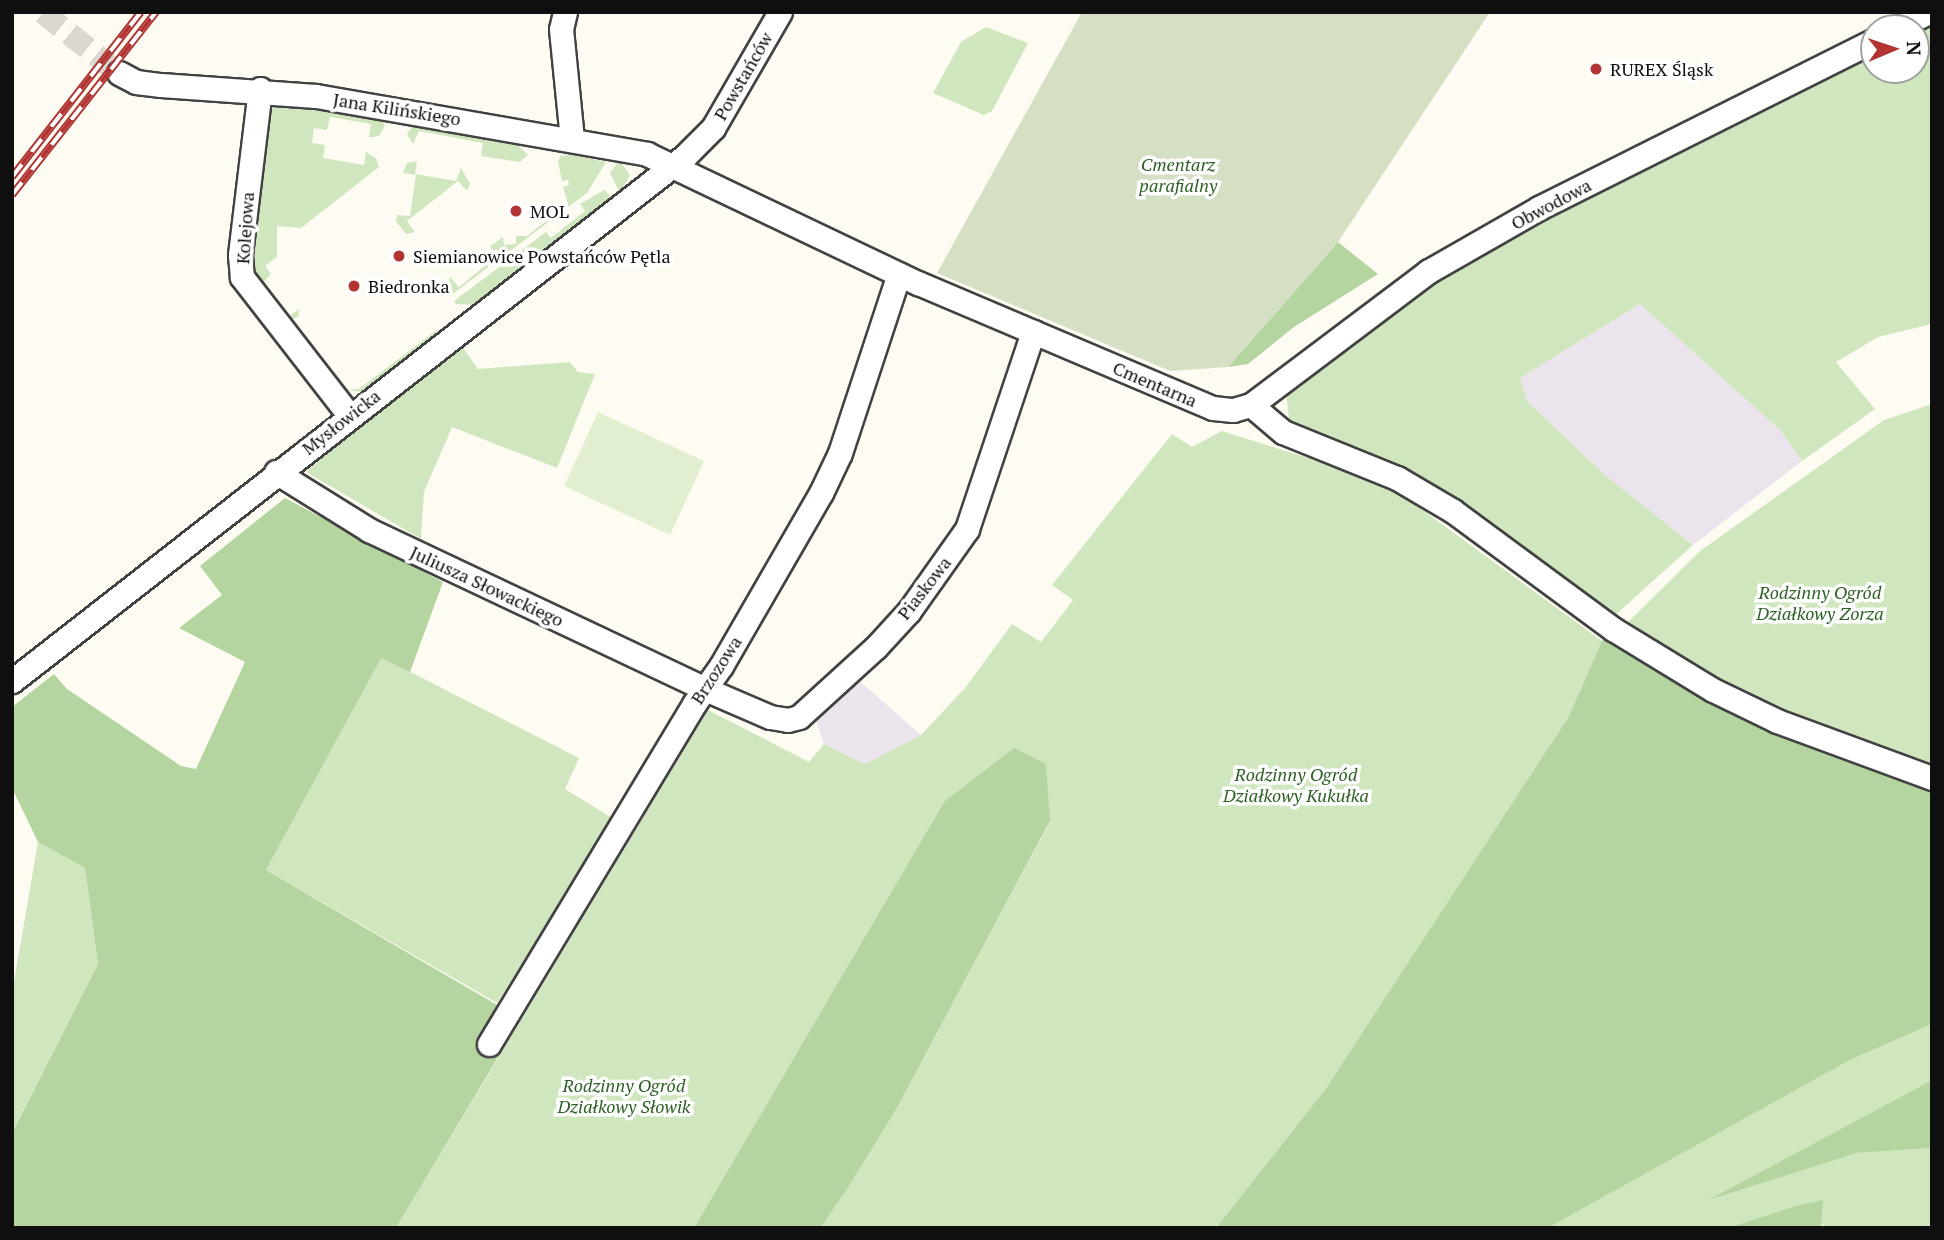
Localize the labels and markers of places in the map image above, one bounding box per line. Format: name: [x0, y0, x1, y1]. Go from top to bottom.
place label: RUREX Śląsk: [1610, 58, 1713, 80]
marker: RUREX Śląsk: [1588, 61, 1604, 77]
place label: MOL: [530, 200, 569, 222]
marker: MOL: [508, 203, 524, 219]
place label: Siemianowice Powstańców Pętla: [413, 245, 671, 267]
marker: Siemianowice Powstańców Pętla: [391, 248, 407, 264]
place label: Biedronka: [368, 275, 449, 297]
marker: Biedronka: [346, 278, 362, 294]

